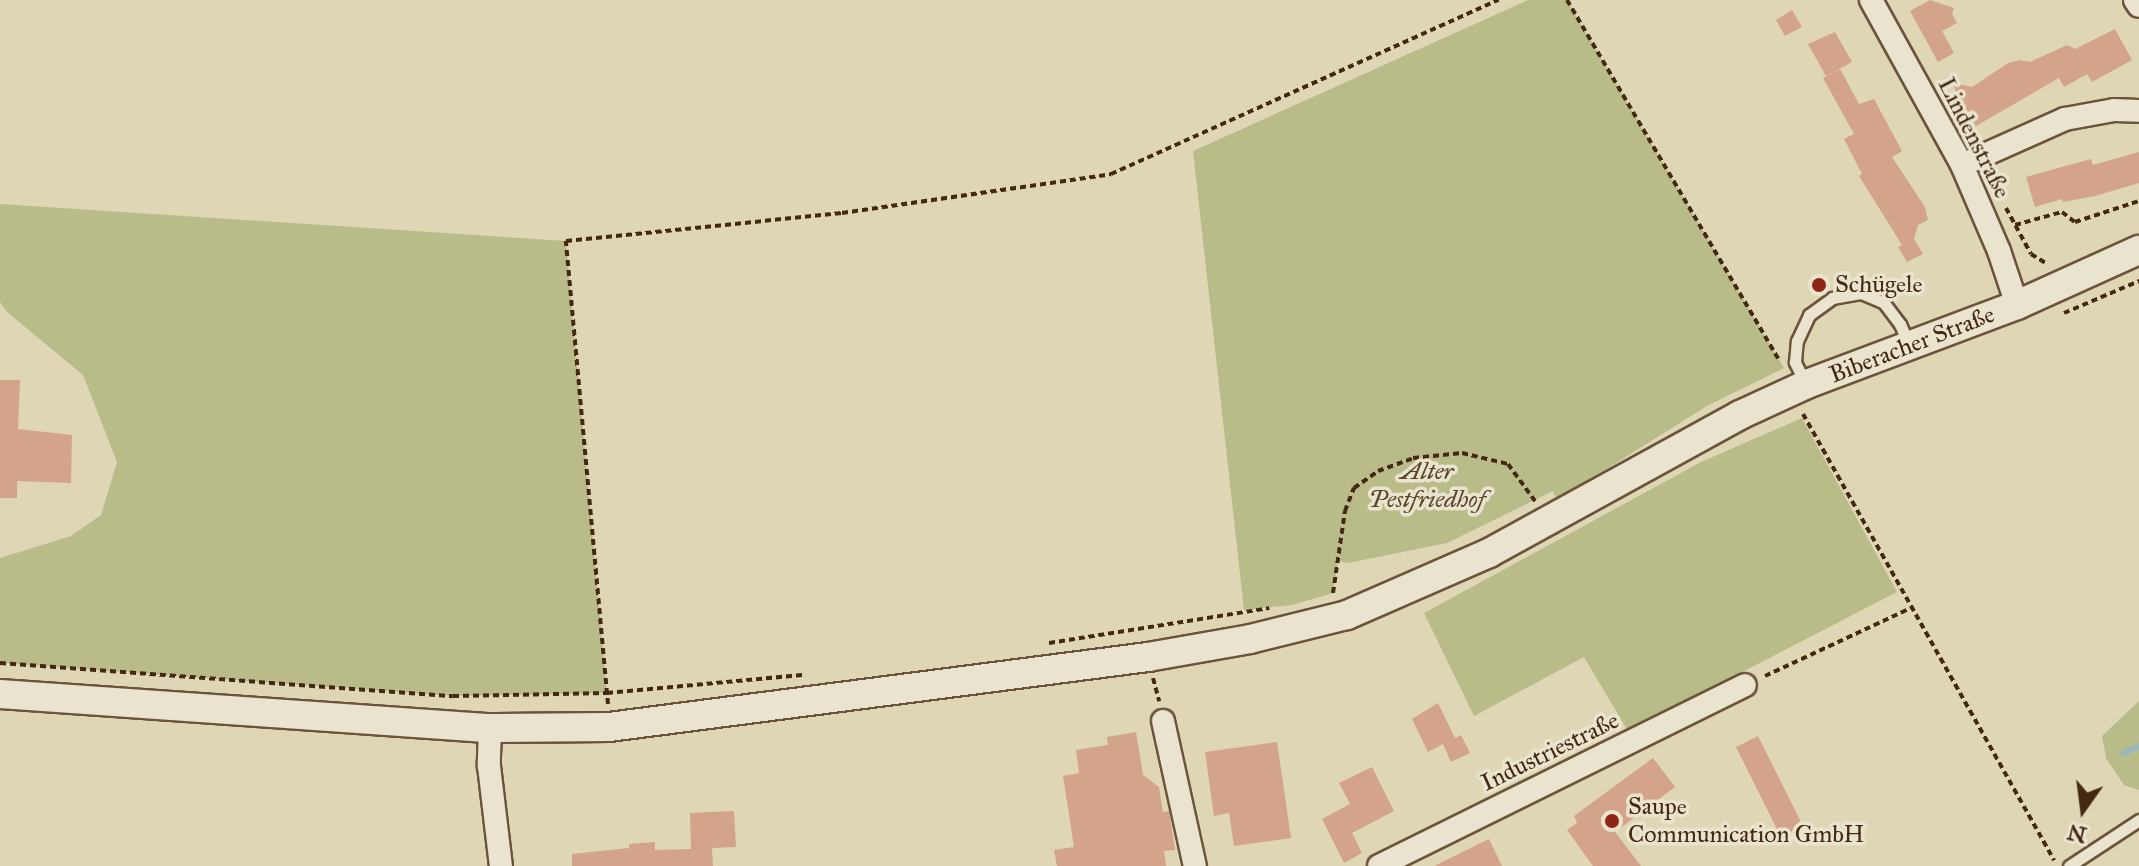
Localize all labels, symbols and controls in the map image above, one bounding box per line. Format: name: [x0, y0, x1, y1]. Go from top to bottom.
street label: Lindenstraße: [1931, 73, 2017, 203]
place label: Schügele: [1835, 271, 1923, 299]
marker: Schügele: [1810, 276, 1828, 294]
street label: Biberacher Straße: [1825, 300, 1999, 390]
park label: Alter Pestfriedhof: [1369, 458, 1485, 514]
street label: Industriestraße: [1476, 706, 1624, 798]
north arrow: [2043, 770, 2123, 850]
place label: Saupe Communication GmbH: [1628, 793, 1864, 849]
marker: Saupe Communication GmbH: [1603, 812, 1621, 830]
text: N: [2065, 818, 2089, 849]

